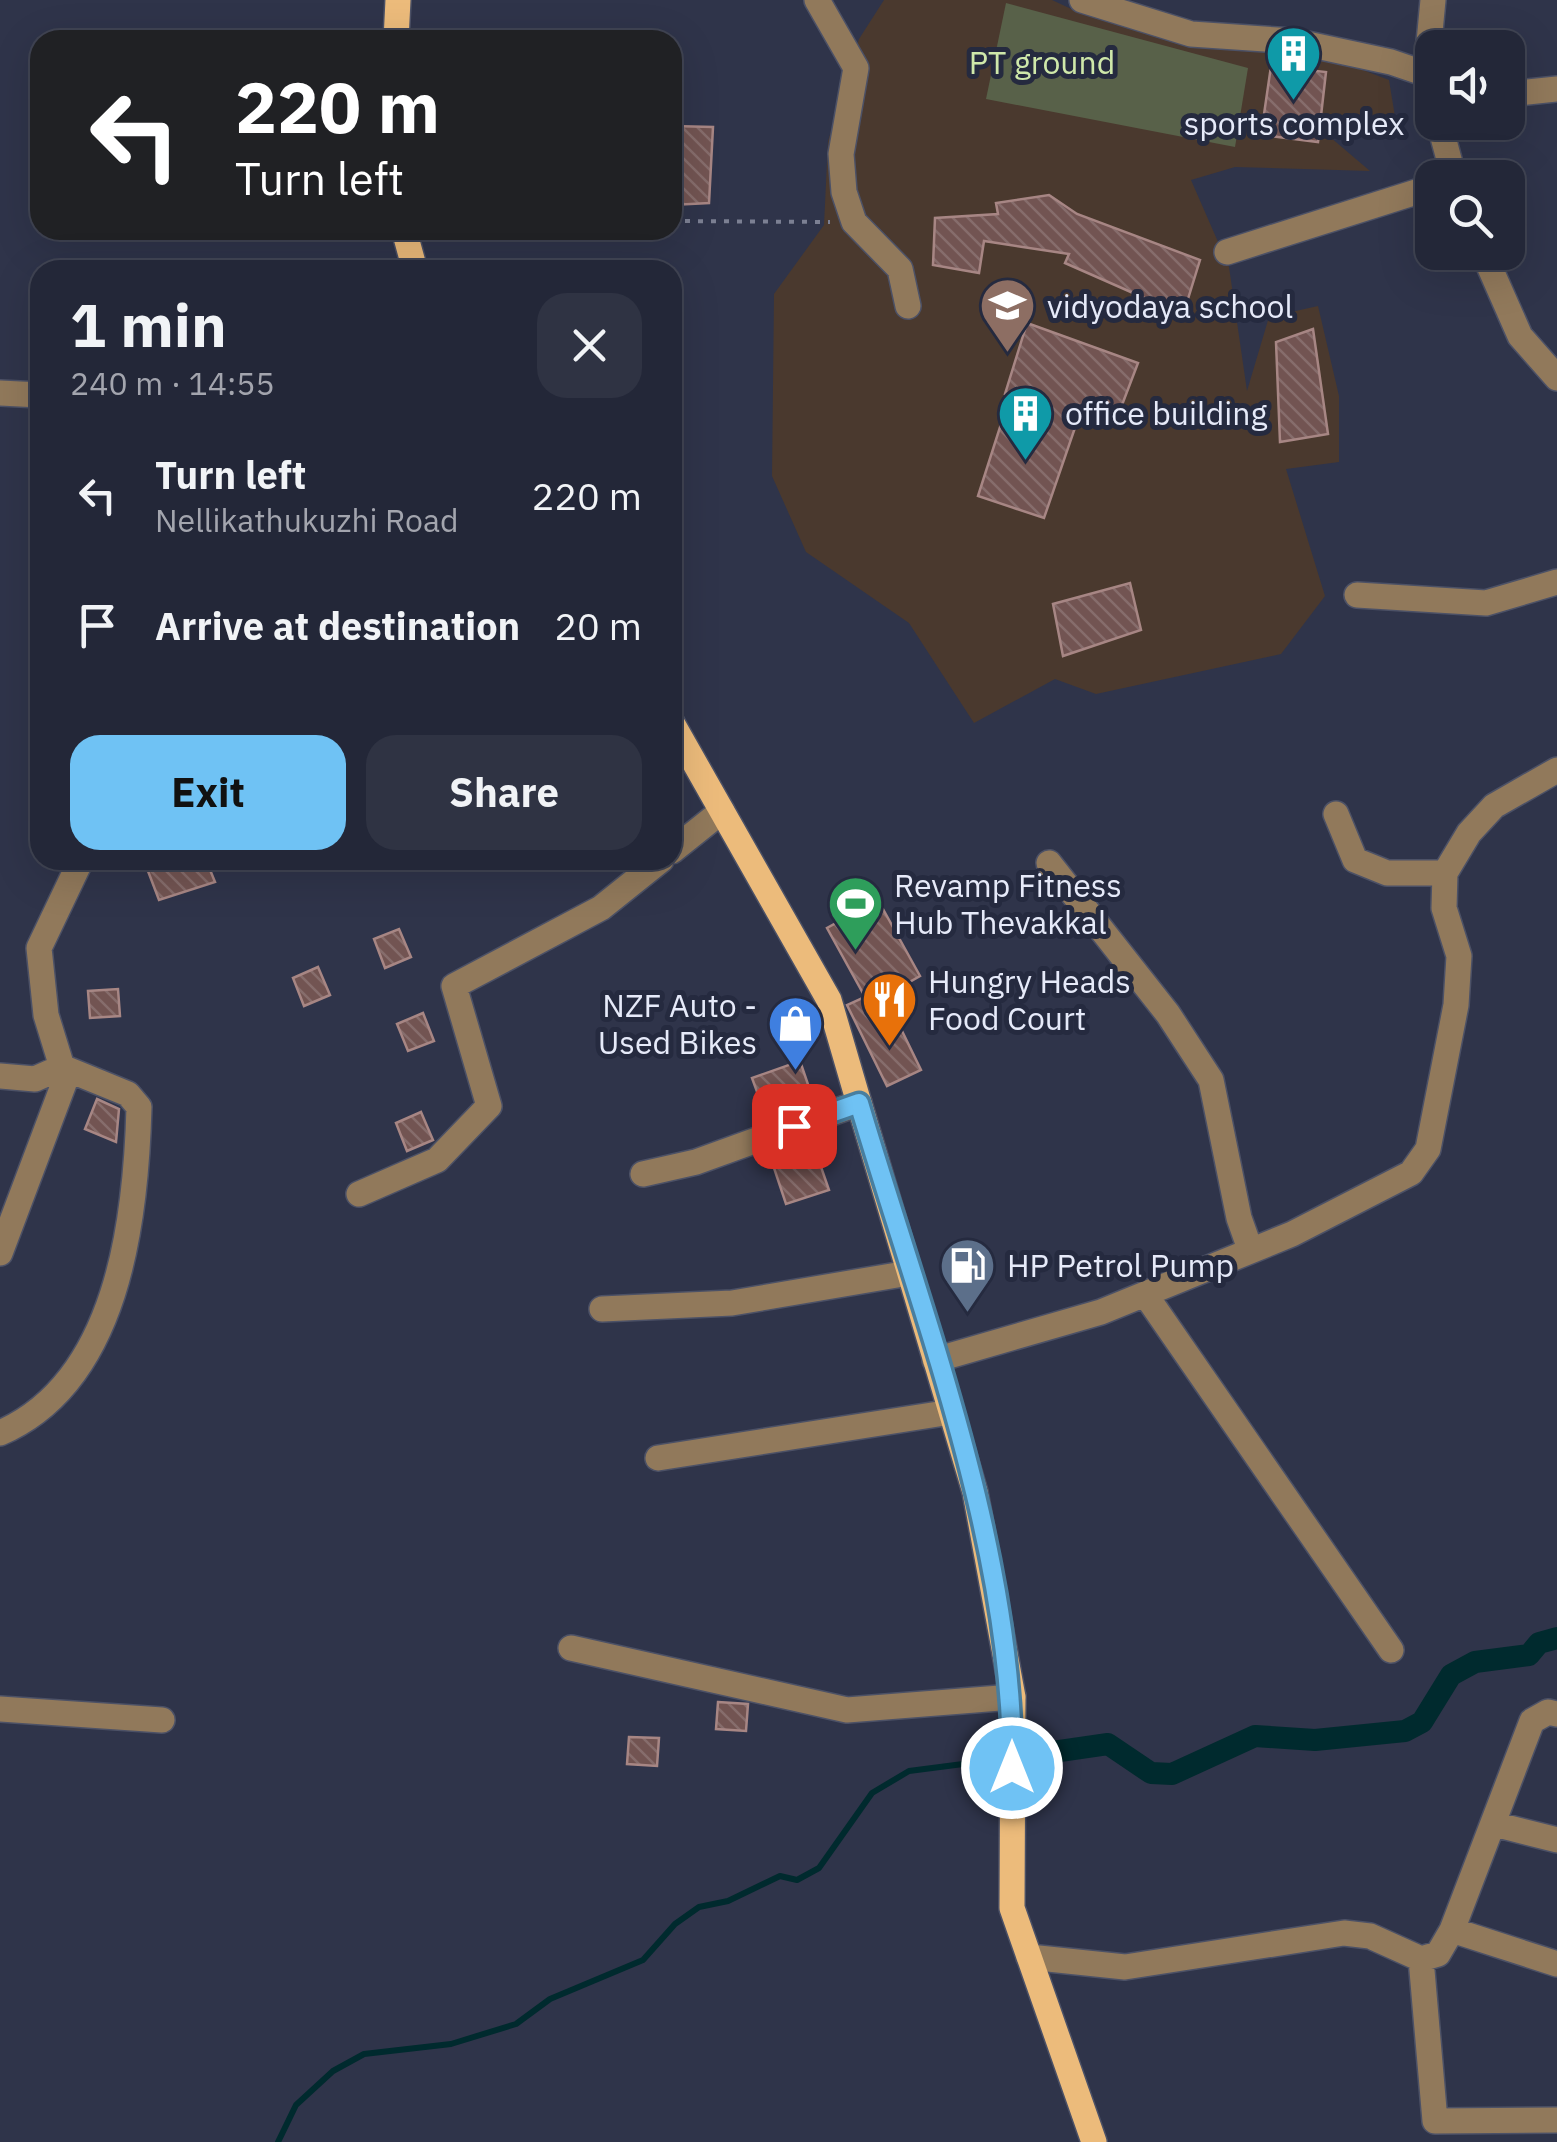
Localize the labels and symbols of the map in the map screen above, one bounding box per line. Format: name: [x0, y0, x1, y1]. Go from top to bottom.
building icon: sports complex: [1264, 24, 1324, 103]
park label: PT ground: [969, 41, 1115, 83]
place label: sports complex: [1184, 102, 1404, 144]
school or university icon: vidyodaya school: [978, 276, 1038, 355]
place label: vidyodaya school: [1047, 285, 1293, 327]
building icon: office building: [996, 383, 1056, 462]
place label: office building: [1065, 392, 1267, 434]
place label: Revamp Fitness Hub Thevakkal: [894, 864, 1122, 943]
sports icon: Revamp Fitness Hub Thevakkal: [825, 873, 885, 952]
place label: Hungry Heads Food Court: [928, 960, 1131, 1039]
restaurant icon: Hungry Heads Food Court: [859, 969, 919, 1048]
place label: NZF Auto - Used Bikes: [598, 984, 757, 1063]
shop icon: NZF Auto - Used Bikes: [766, 993, 826, 1072]
pin: [752, 1084, 837, 1169]
fuel station icon: HP Petrol Pump: [938, 1235, 998, 1314]
place label: HP Petrol Pump: [1007, 1244, 1234, 1286]
position arrow: [960, 1716, 1064, 1820]

